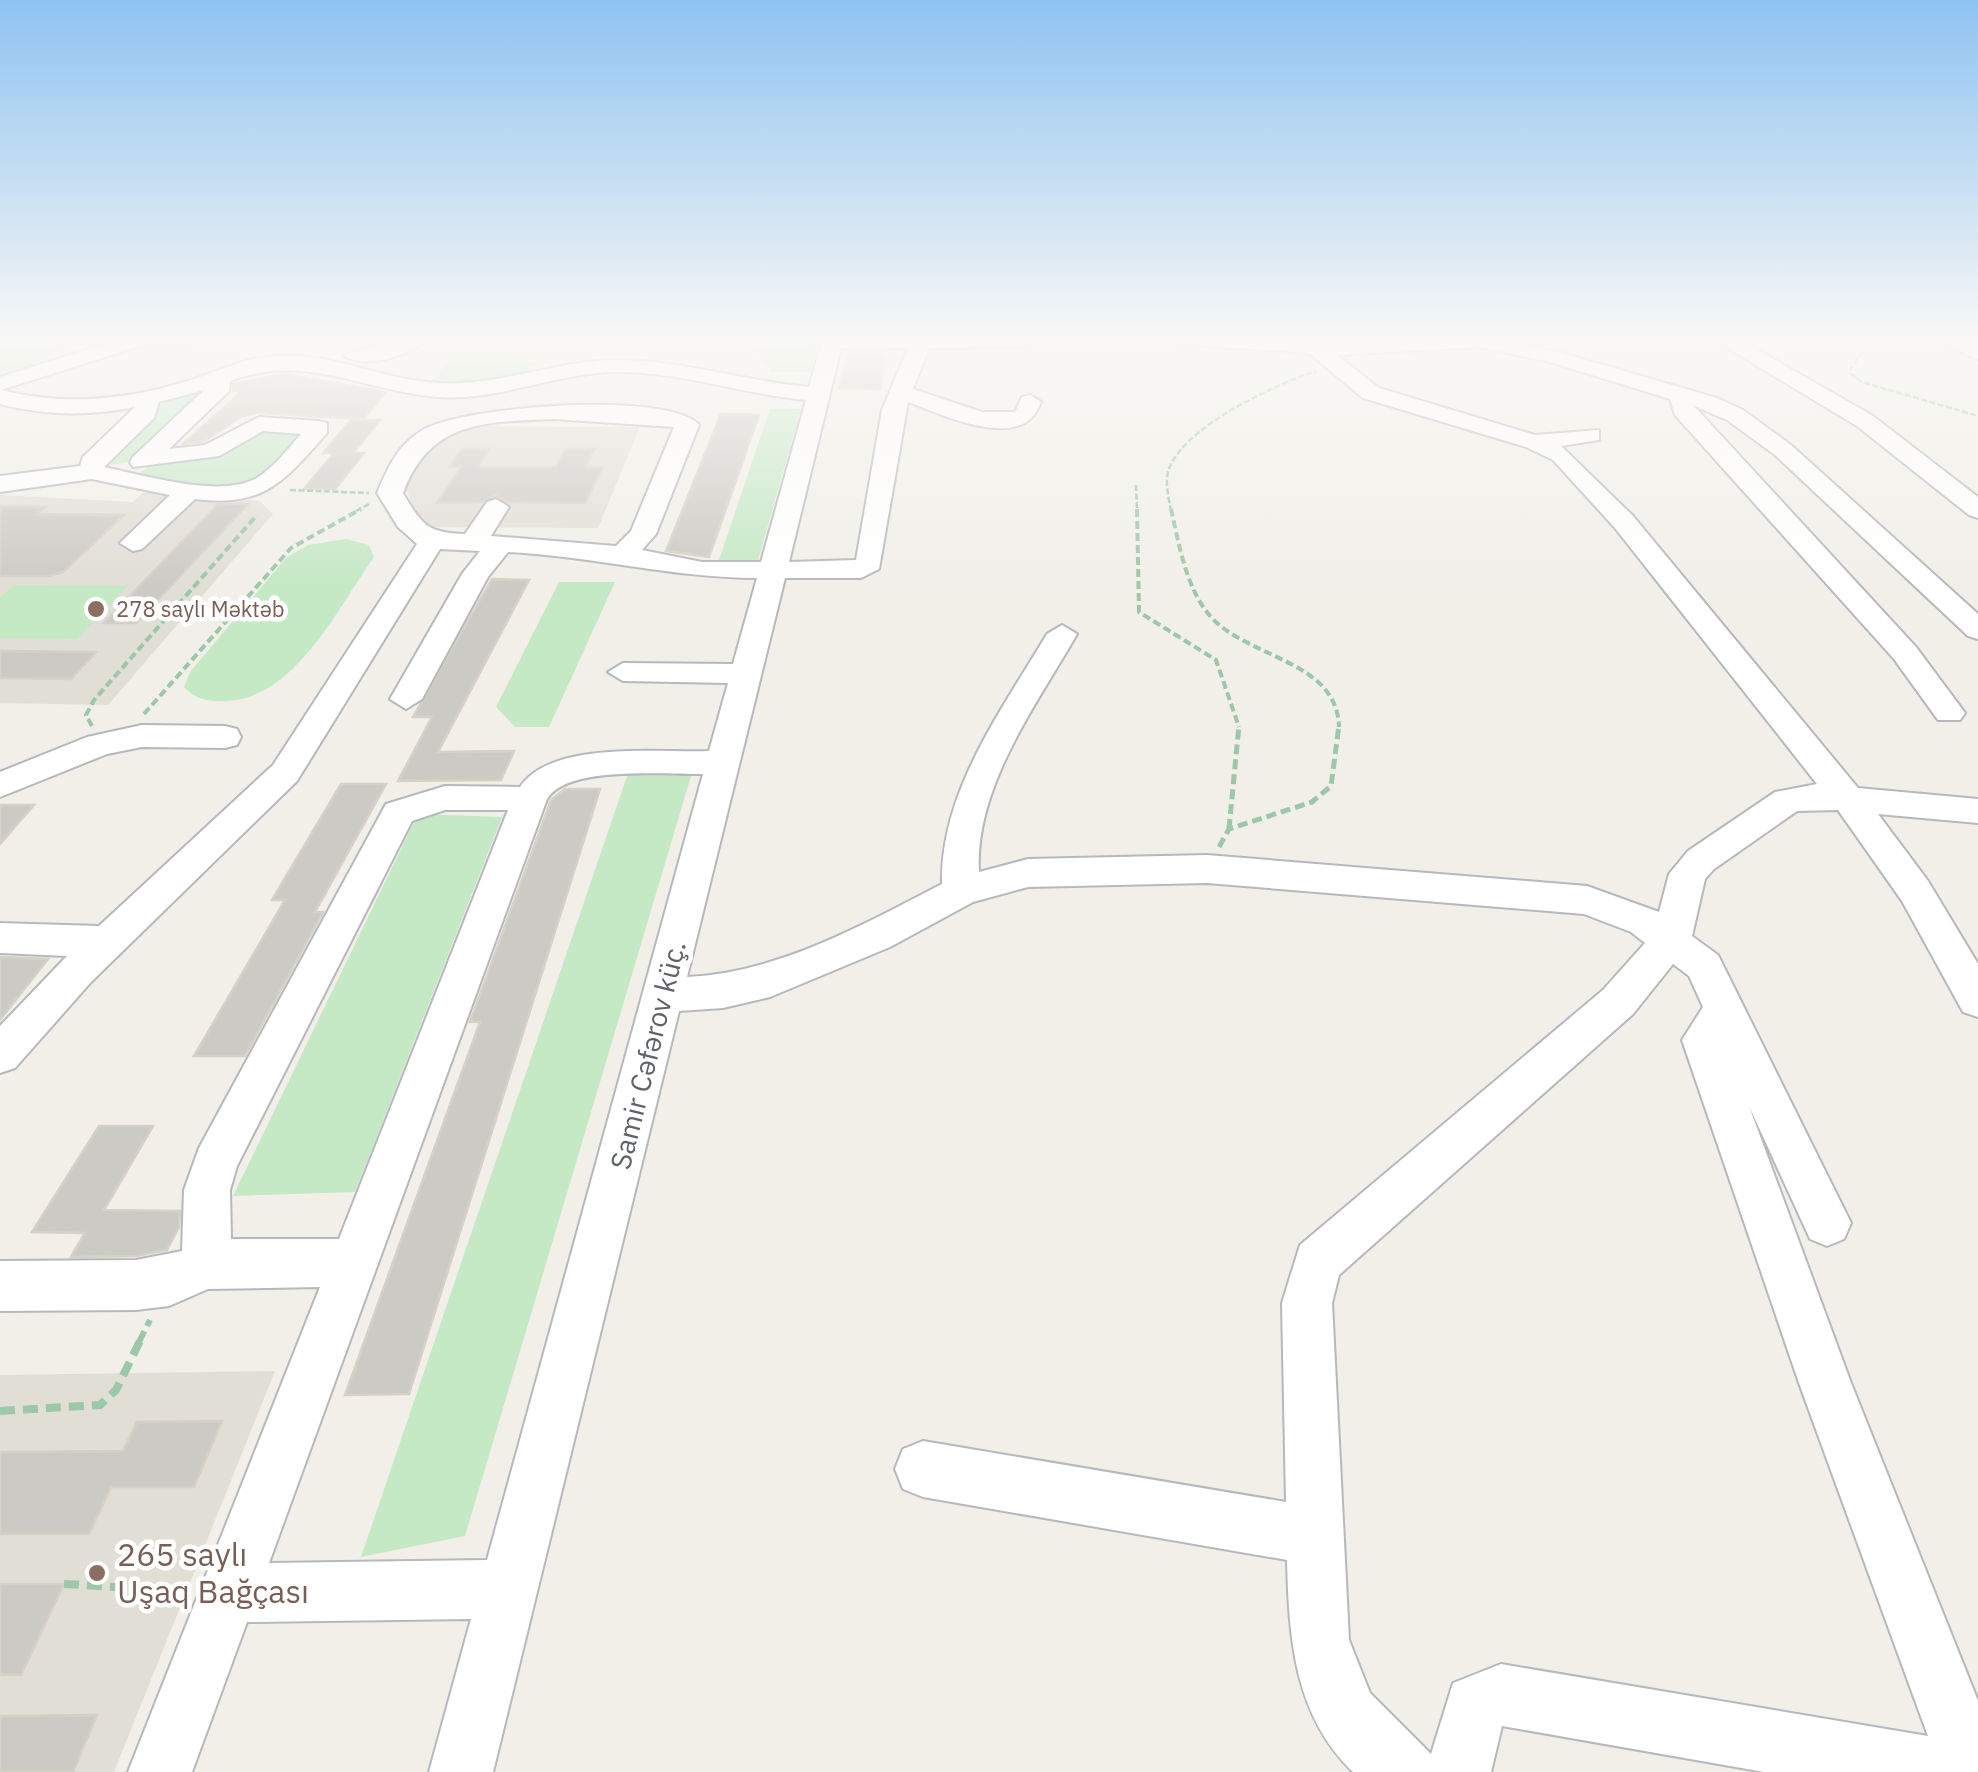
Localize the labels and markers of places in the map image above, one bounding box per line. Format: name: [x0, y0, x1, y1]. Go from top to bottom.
place label: 278 saylı Məktəb: [116, 594, 285, 623]
marker: 278 saylı Məktəb: [85, 598, 107, 620]
place label: 265 saylı Uşaq Bağçası: [117, 1533, 309, 1612]
marker: 265 saylı Uşaq Bağçası: [86, 1562, 108, 1584]

